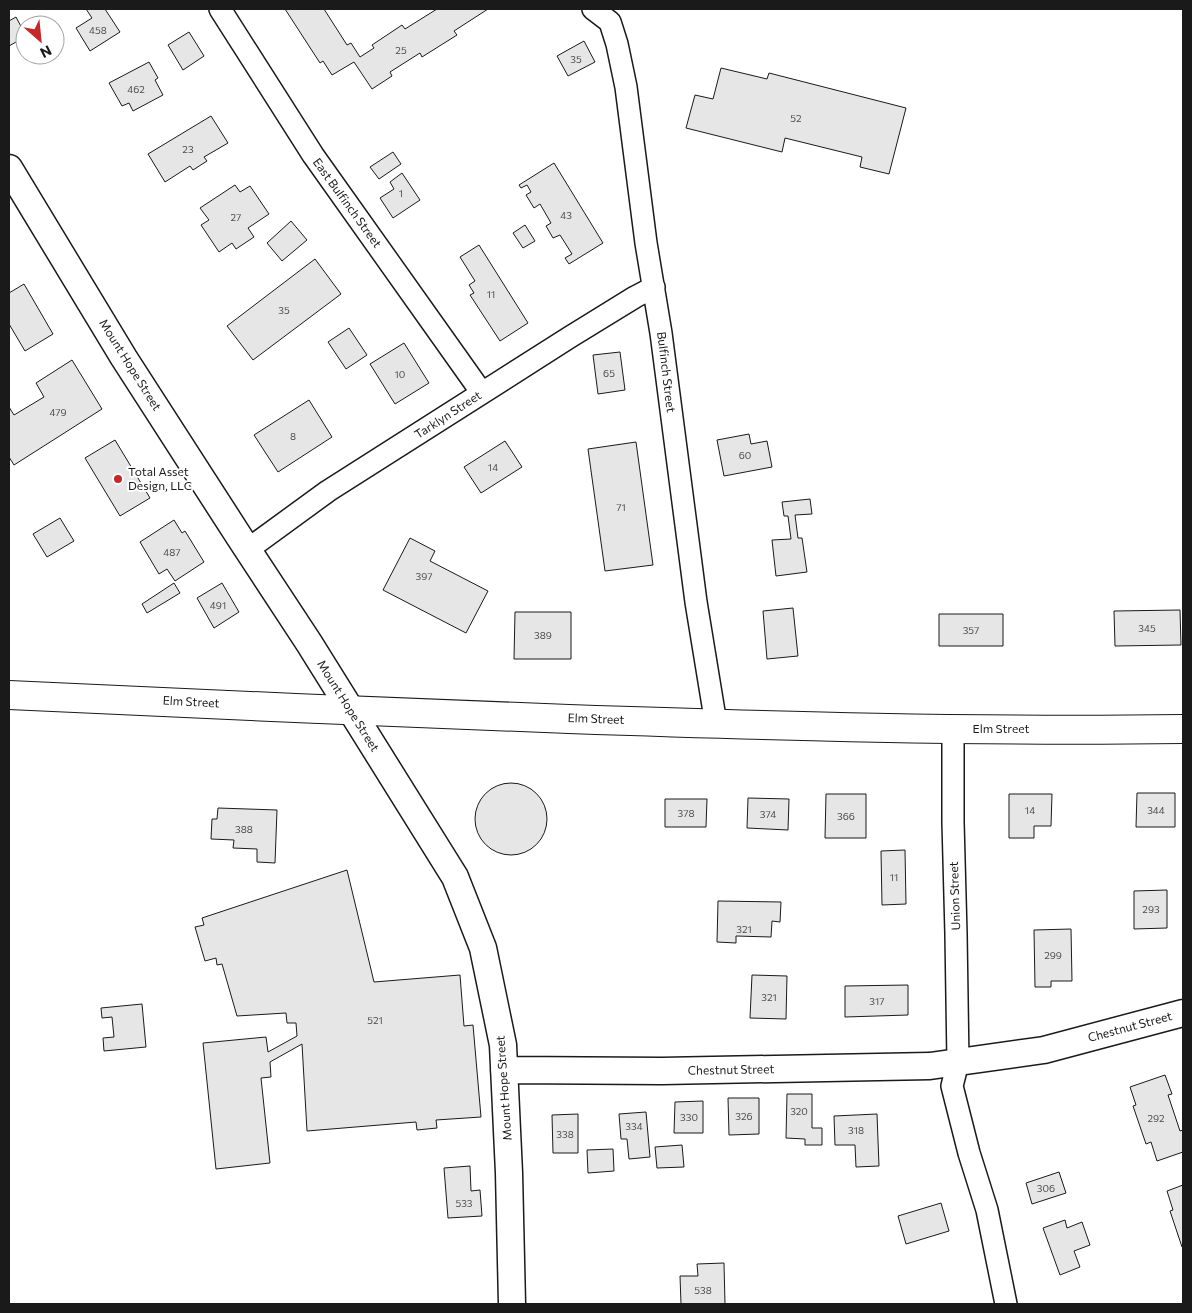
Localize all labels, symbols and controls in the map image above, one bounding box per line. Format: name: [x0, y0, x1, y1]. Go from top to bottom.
north arrow: [15, 15, 65, 65]
house number: 458: [89, 24, 107, 36]
text: N: [38, 42, 55, 62]
house number: 25: [395, 44, 407, 56]
house number: 35: [570, 53, 582, 65]
house number: 462: [127, 83, 145, 95]
house number: 52: [790, 112, 802, 124]
house number: 23: [182, 143, 194, 155]
street label: East Bulfinch Street: [311, 155, 385, 250]
house number: 1: [399, 187, 403, 199]
house number: 43: [560, 209, 572, 221]
house number: 27: [231, 211, 241, 223]
house number: 11: [487, 288, 495, 300]
house number: 35: [278, 304, 290, 316]
street label: Mount Hope Street: [97, 316, 165, 413]
street label: Bulfinch Street: [655, 331, 679, 413]
house number: 65: [603, 367, 615, 379]
house number: 10: [395, 368, 405, 380]
street label: Tarklyn Street: [412, 387, 483, 441]
house number: 479: [49, 406, 67, 418]
house number: 8: [290, 430, 296, 442]
house number: 60: [739, 449, 751, 461]
house number: 14: [488, 461, 498, 473]
place label: Total Asset Design, LLC: [128, 464, 192, 492]
marker: Total Asset Design, LLC: [112, 473, 124, 485]
house number: 71: [616, 501, 626, 513]
house number: 487: [163, 546, 181, 558]
house number: 397: [415, 570, 433, 582]
house number: 491: [210, 599, 226, 611]
house number: 345: [1138, 622, 1156, 634]
house number: 357: [963, 624, 979, 636]
house number: 389: [534, 629, 552, 641]
street label: Mount Hope Street: [315, 657, 383, 754]
street label: Elm Street: [162, 693, 220, 709]
street label: Elm Street: [567, 710, 625, 726]
street label: Elm Street: [973, 721, 1030, 735]
house number: 14: [1025, 804, 1035, 816]
house number: 344: [1147, 804, 1165, 816]
house number: 378: [678, 807, 695, 819]
house number: 374: [760, 808, 776, 820]
house number: 366: [837, 810, 855, 822]
house number: 388: [235, 823, 253, 835]
street label: Union Street: [946, 861, 962, 931]
house number: 11: [890, 871, 898, 883]
house number: 293: [1142, 903, 1160, 915]
house number: 321: [736, 923, 752, 935]
house number: 299: [1044, 949, 1062, 961]
house number: 321: [761, 991, 777, 1003]
house number: 317: [869, 995, 885, 1007]
street label: Chestnut Street: [1086, 1008, 1173, 1044]
house number: 521: [367, 1014, 383, 1026]
street label: Mount Hope Street: [492, 1035, 514, 1141]
street label: Chestnut Street: [688, 1061, 774, 1077]
house number: 320: [790, 1105, 808, 1117]
house number: 326: [735, 1110, 753, 1122]
house number: 330: [680, 1111, 698, 1123]
house number: 292: [1147, 1112, 1165, 1124]
house number: 334: [625, 1120, 643, 1132]
house number: 318: [848, 1124, 864, 1136]
house number: 338: [556, 1128, 574, 1140]
house number: 306: [1037, 1182, 1055, 1194]
house number: 533: [455, 1197, 473, 1209]
house number: 538: [694, 1284, 712, 1296]

